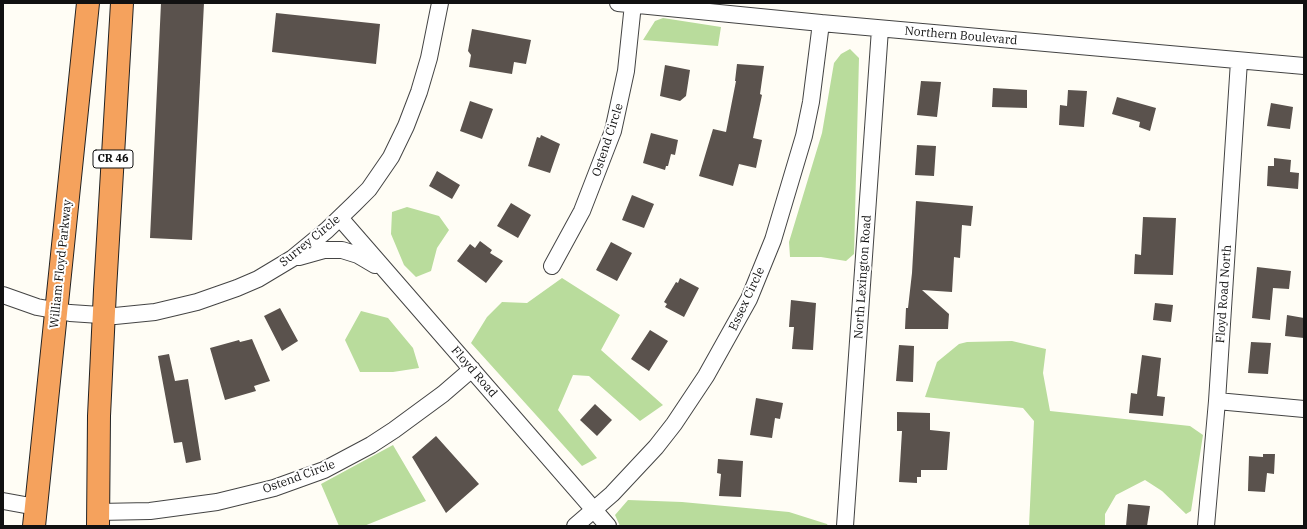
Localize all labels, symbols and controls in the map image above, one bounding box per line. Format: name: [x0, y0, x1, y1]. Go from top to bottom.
street label: Northern Boulevard: [904, 24, 1018, 48]
street label: Ostend Circle: [589, 102, 627, 178]
road number: CR 46: [93, 150, 133, 168]
street label: William Floyd Parkway: [47, 199, 75, 329]
street label: Surrey Circle: [277, 212, 343, 270]
street label: North Lexington Road: [851, 215, 875, 339]
street label: Floyd Road North: [1213, 244, 1235, 344]
street label: Essex Circle: [726, 265, 768, 333]
street label: Floyd Road: [448, 344, 500, 400]
street label: Ostend Circle: [261, 457, 337, 497]

